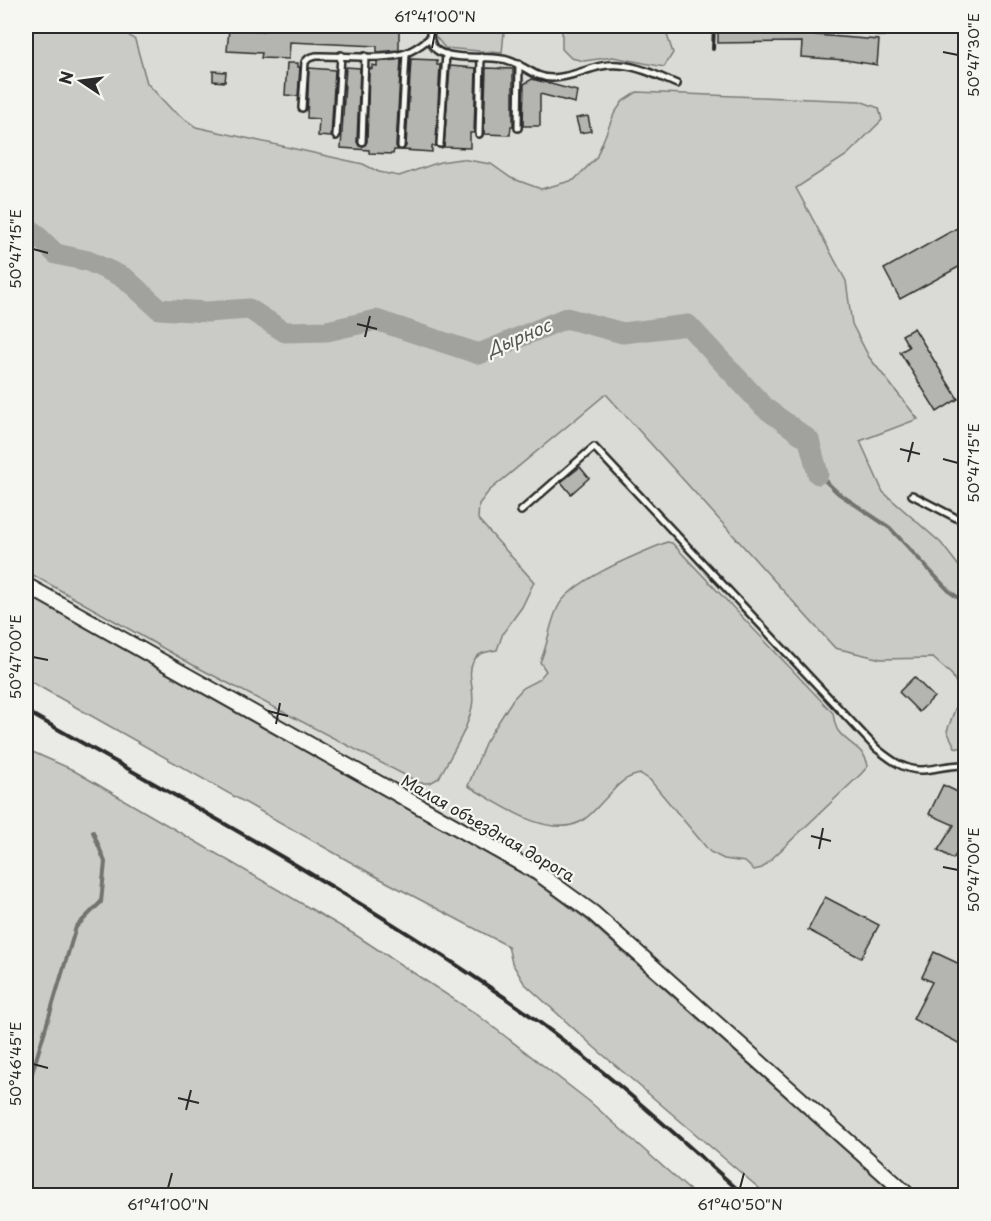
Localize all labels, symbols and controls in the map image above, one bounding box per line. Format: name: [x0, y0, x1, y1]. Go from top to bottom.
text: 61°41'00"N: [394, 4, 476, 27]
text: 50°47'30"E: [961, 13, 984, 97]
north arrow: [51, 51, 111, 111]
text: N: [52, 69, 79, 86]
text: 50°47'15"E: [3, 209, 26, 289]
water label: Дырнос: [481, 310, 557, 363]
text: 50°47'15"E: [961, 423, 984, 503]
text: 50°47'00"E: [3, 614, 26, 700]
street label: Малая объездная дорога: [397, 767, 580, 887]
text: 50°47'00"E: [961, 827, 984, 913]
text: 50°46'45"E: [3, 1021, 26, 1107]
text: 61°41'00"N: [127, 1192, 209, 1215]
text: 61°40'50"N: [697, 1192, 783, 1215]

